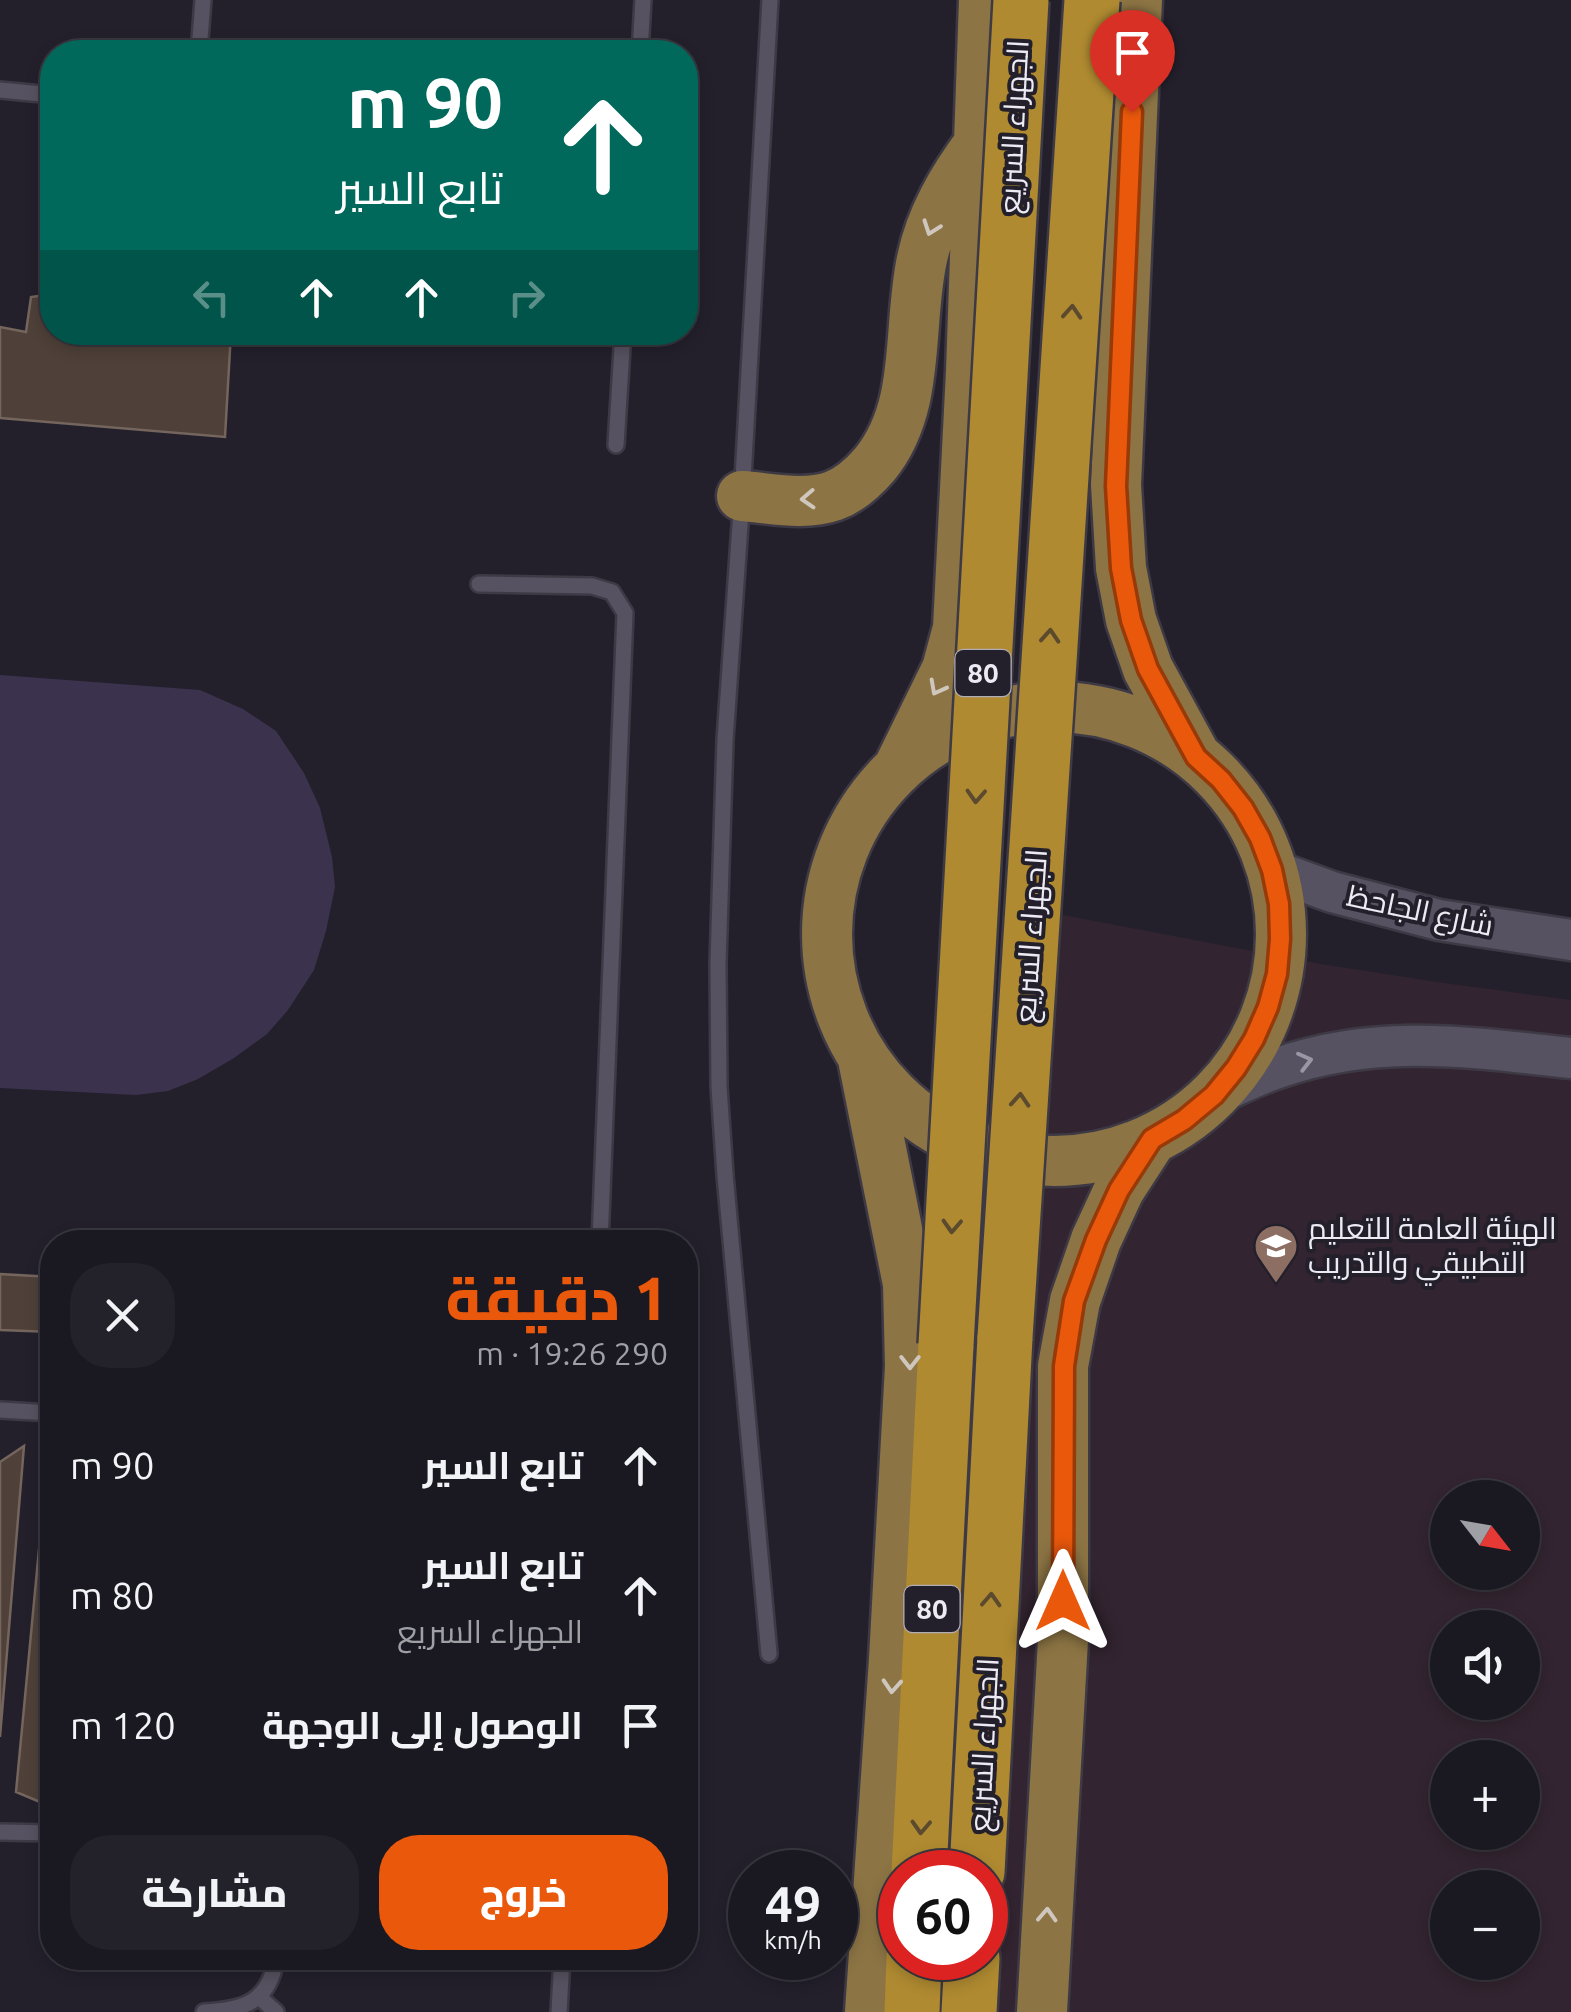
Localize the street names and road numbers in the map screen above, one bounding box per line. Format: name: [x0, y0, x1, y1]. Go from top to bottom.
street label: الجهراء السريع: [991, 39, 1039, 215]
road number: 80: [956, 650, 1010, 696]
street label: الجهراء السريع: [1007, 848, 1057, 1024]
street label: شارع الجاحظ: [1343, 878, 1497, 946]
road number: 80: [904, 1586, 960, 1632]
street label: الجهراء السريع: [961, 1657, 1009, 1833]

